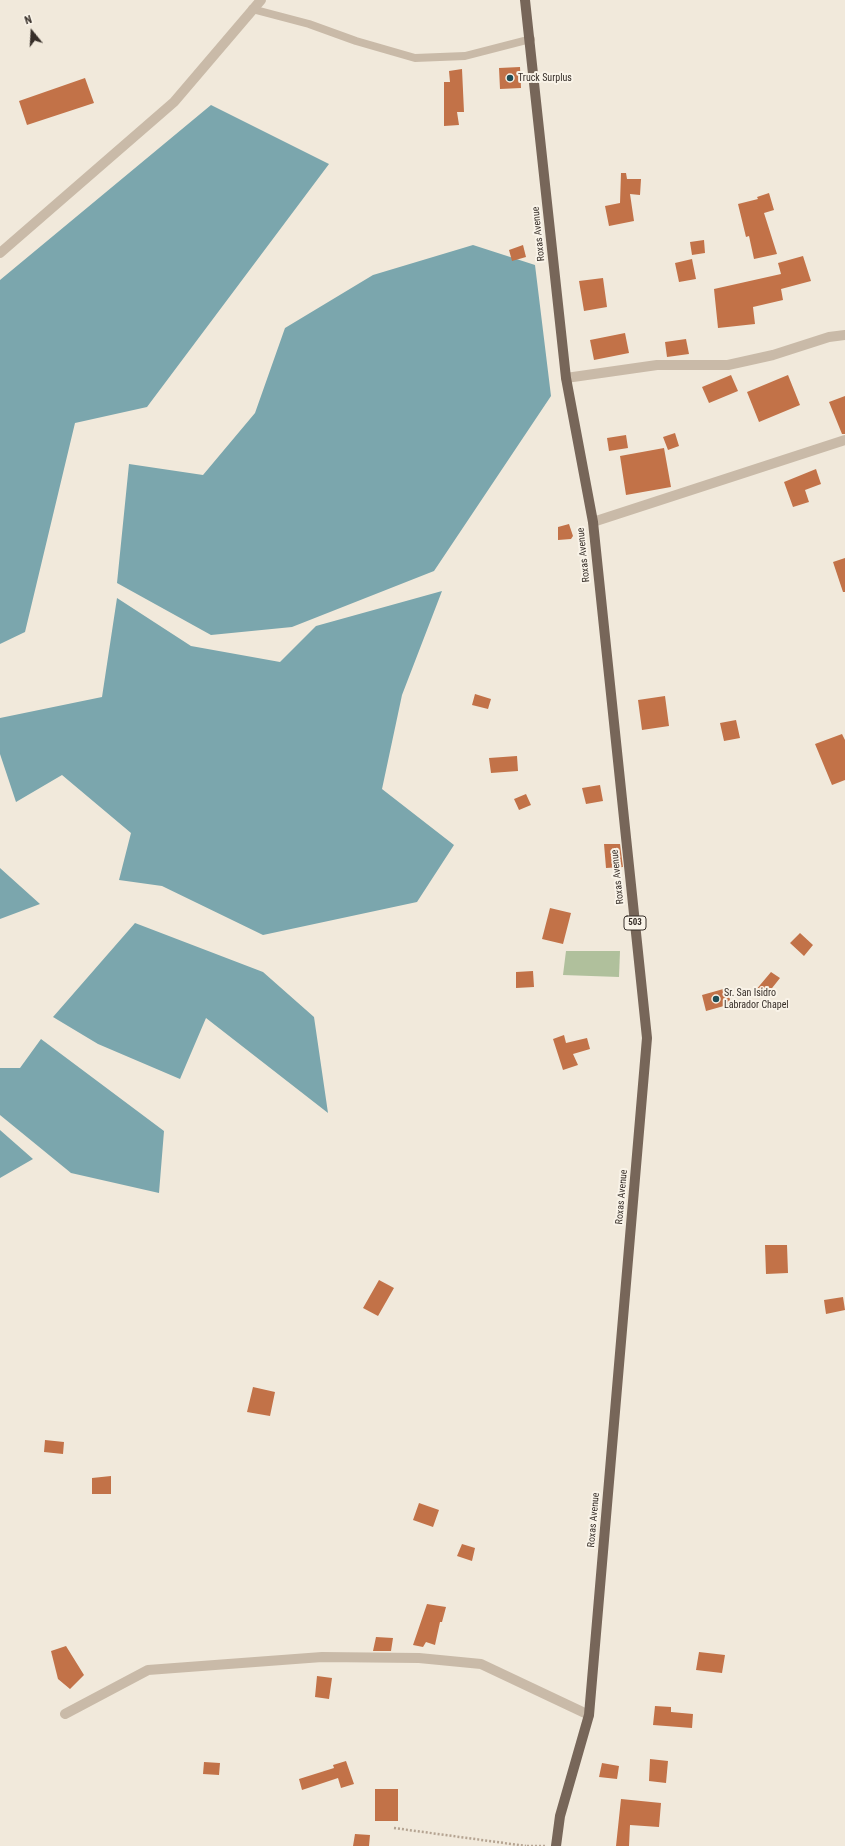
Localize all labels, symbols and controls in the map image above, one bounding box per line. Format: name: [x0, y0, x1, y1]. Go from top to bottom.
north arrow: [12, 12, 52, 52]
text: N: [23, 13, 33, 27]
place label: Truck Surplus: [518, 72, 572, 84]
marker: Truck Surplus: [505, 73, 515, 83]
street label: Roxas Avenue: [530, 206, 548, 262]
street label: Roxas Avenue: [575, 527, 593, 583]
street label: Roxas Avenue: [609, 849, 627, 905]
road number: 503: [624, 916, 646, 930]
place label: Sr. San Isidro Labrador Chapel: [724, 987, 789, 1010]
marker: Sr. San Isidro Labrador Chapel: [711, 994, 721, 1004]
street label: Roxas Avenue: [614, 1169, 630, 1225]
street label: Roxas Avenue: [586, 1492, 602, 1548]

